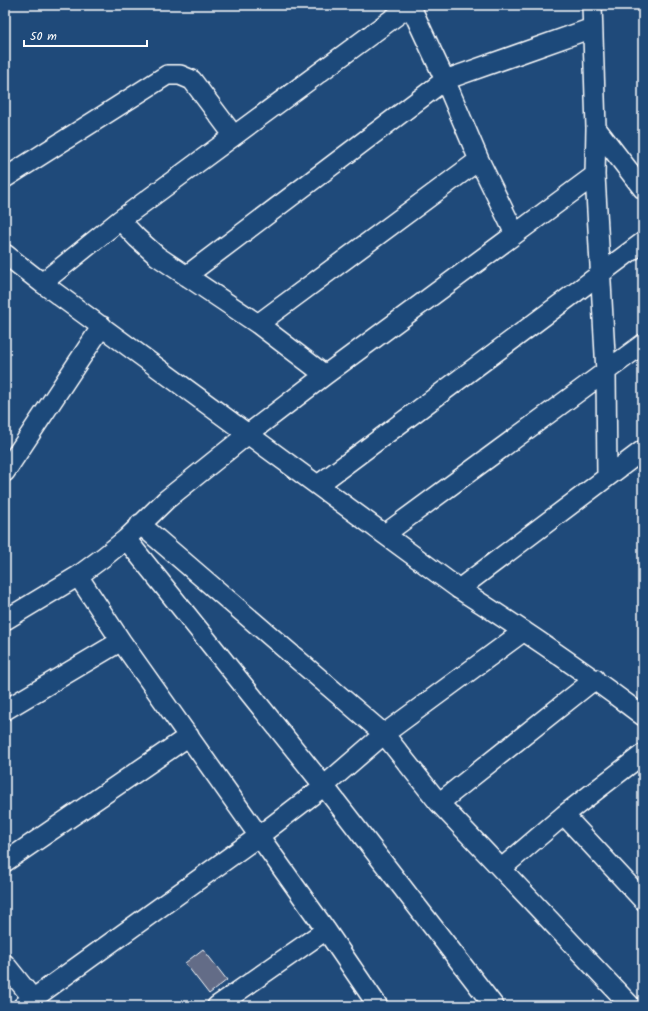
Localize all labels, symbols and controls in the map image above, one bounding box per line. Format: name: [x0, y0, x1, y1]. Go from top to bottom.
scale bar: [24, 22, 147, 48]
text: 50 m: [30, 27, 57, 46]

